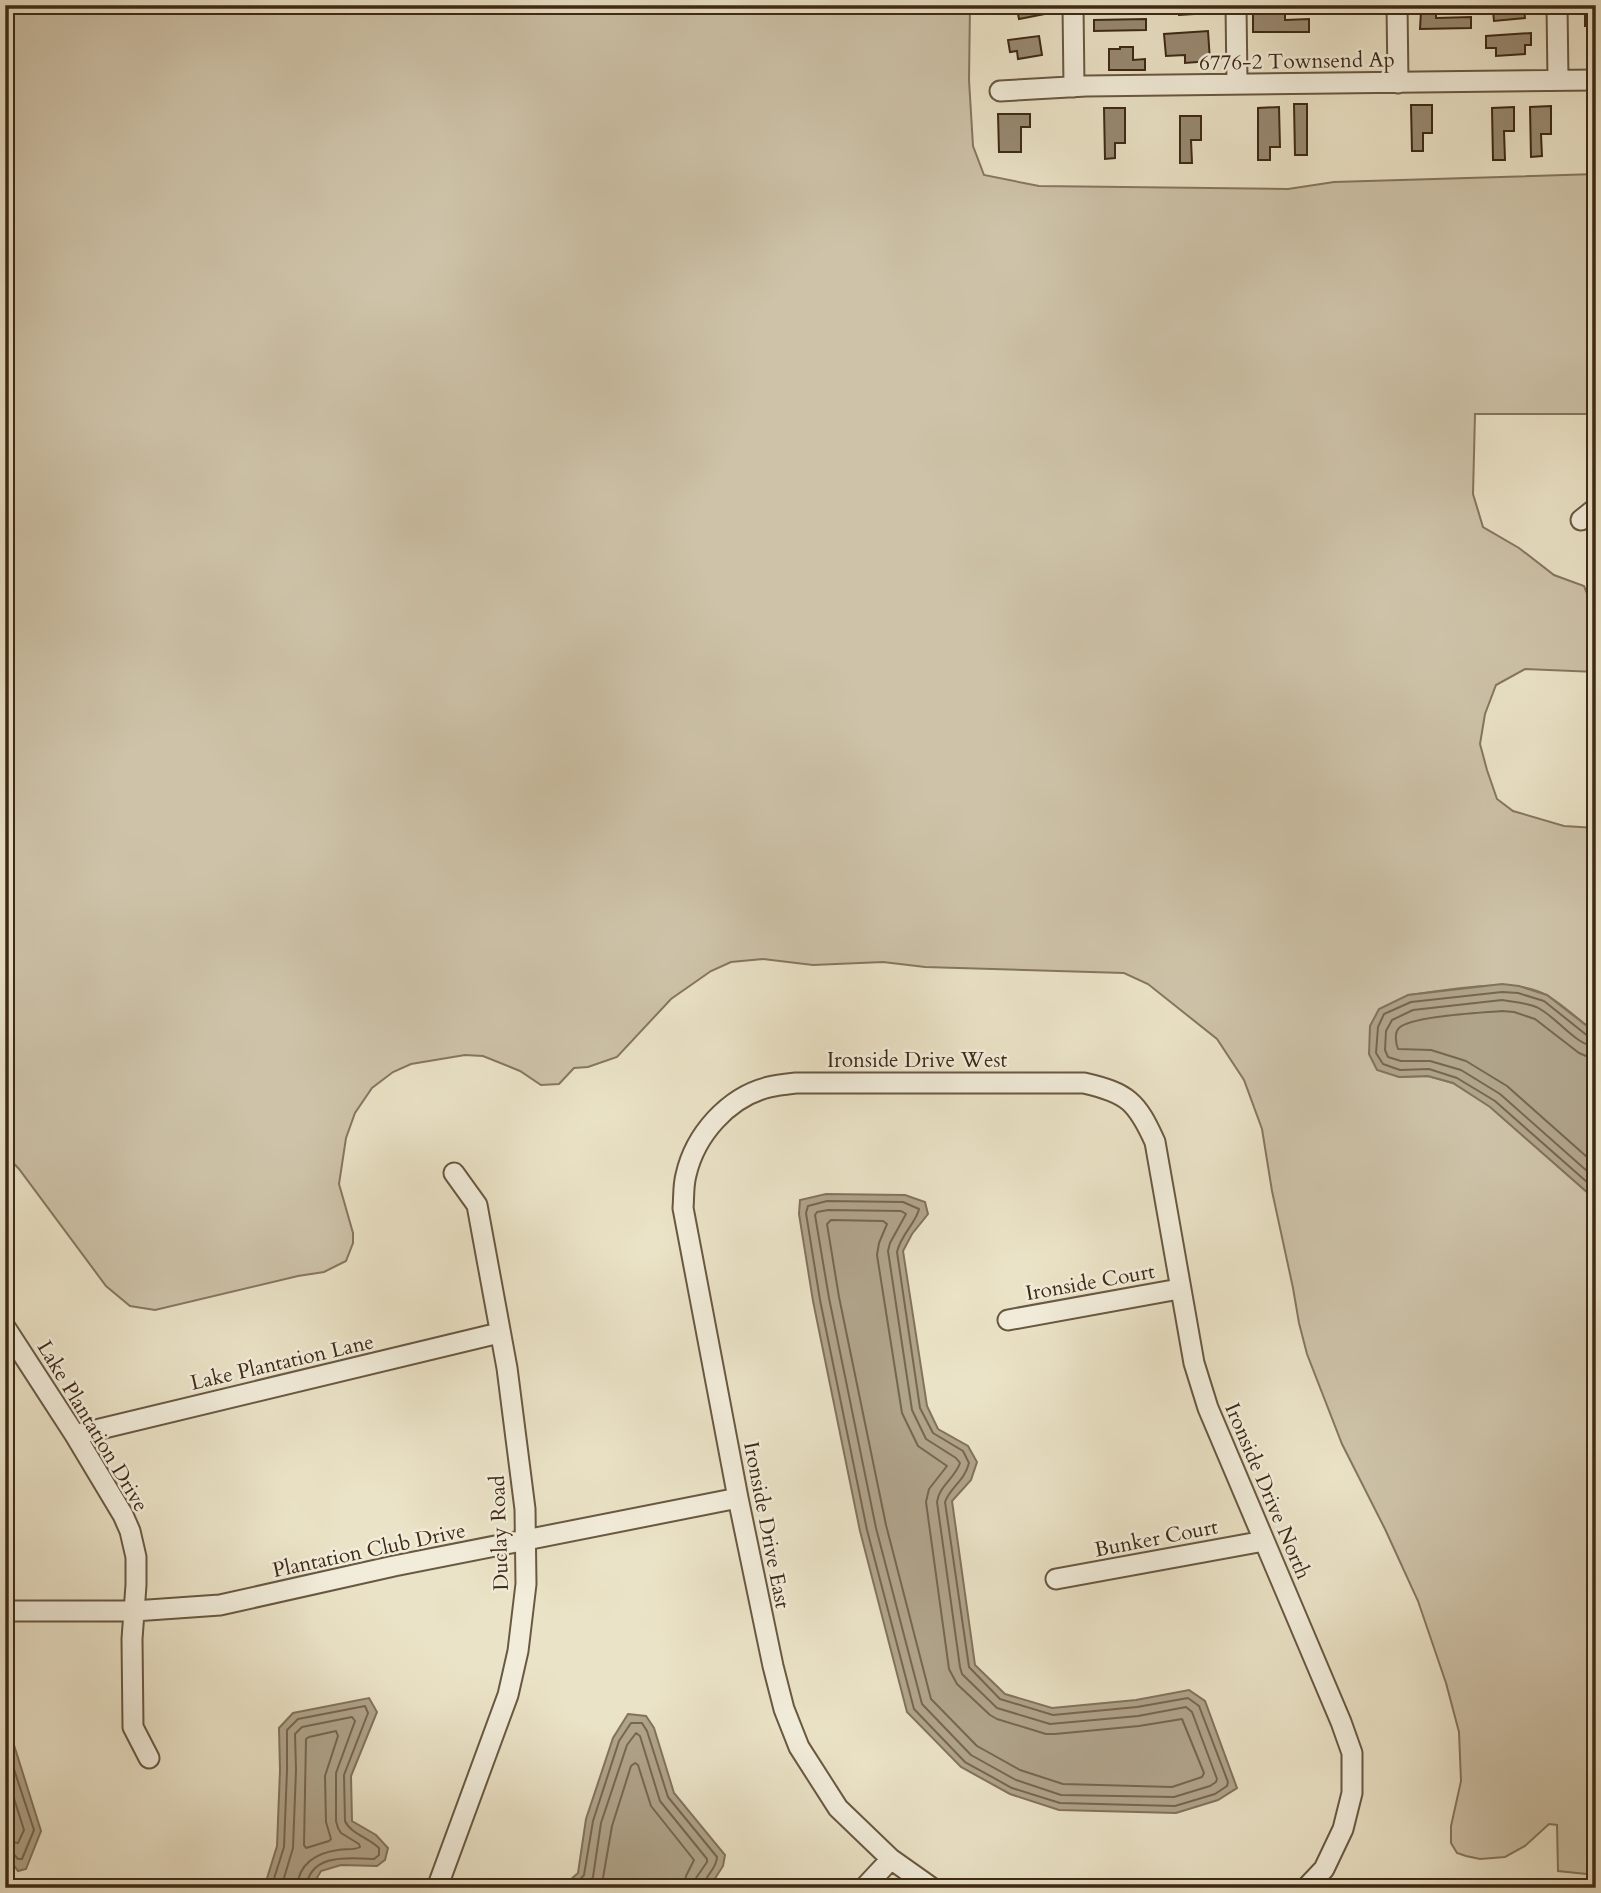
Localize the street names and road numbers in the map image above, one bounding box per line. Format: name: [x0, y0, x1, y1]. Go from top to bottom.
street label: 6776-2 Townsend Ap: [1199, 45, 1395, 78]
street label: Ironside Drive West: [827, 1046, 1007, 1075]
street label: Ironside Court: [1023, 1257, 1157, 1308]
street label: Lake Plantation Lane: [188, 1327, 377, 1398]
street label: Lake Plantation Drive: [30, 1335, 155, 1517]
street label: Ironside Drive North: [1217, 1399, 1318, 1584]
street label: Ironside Drive East: [736, 1439, 797, 1611]
street label: Duclay Road: [483, 1475, 516, 1591]
street label: Bunker Court: [1092, 1512, 1221, 1565]
street label: Plantation Club Drive: [270, 1516, 468, 1585]

